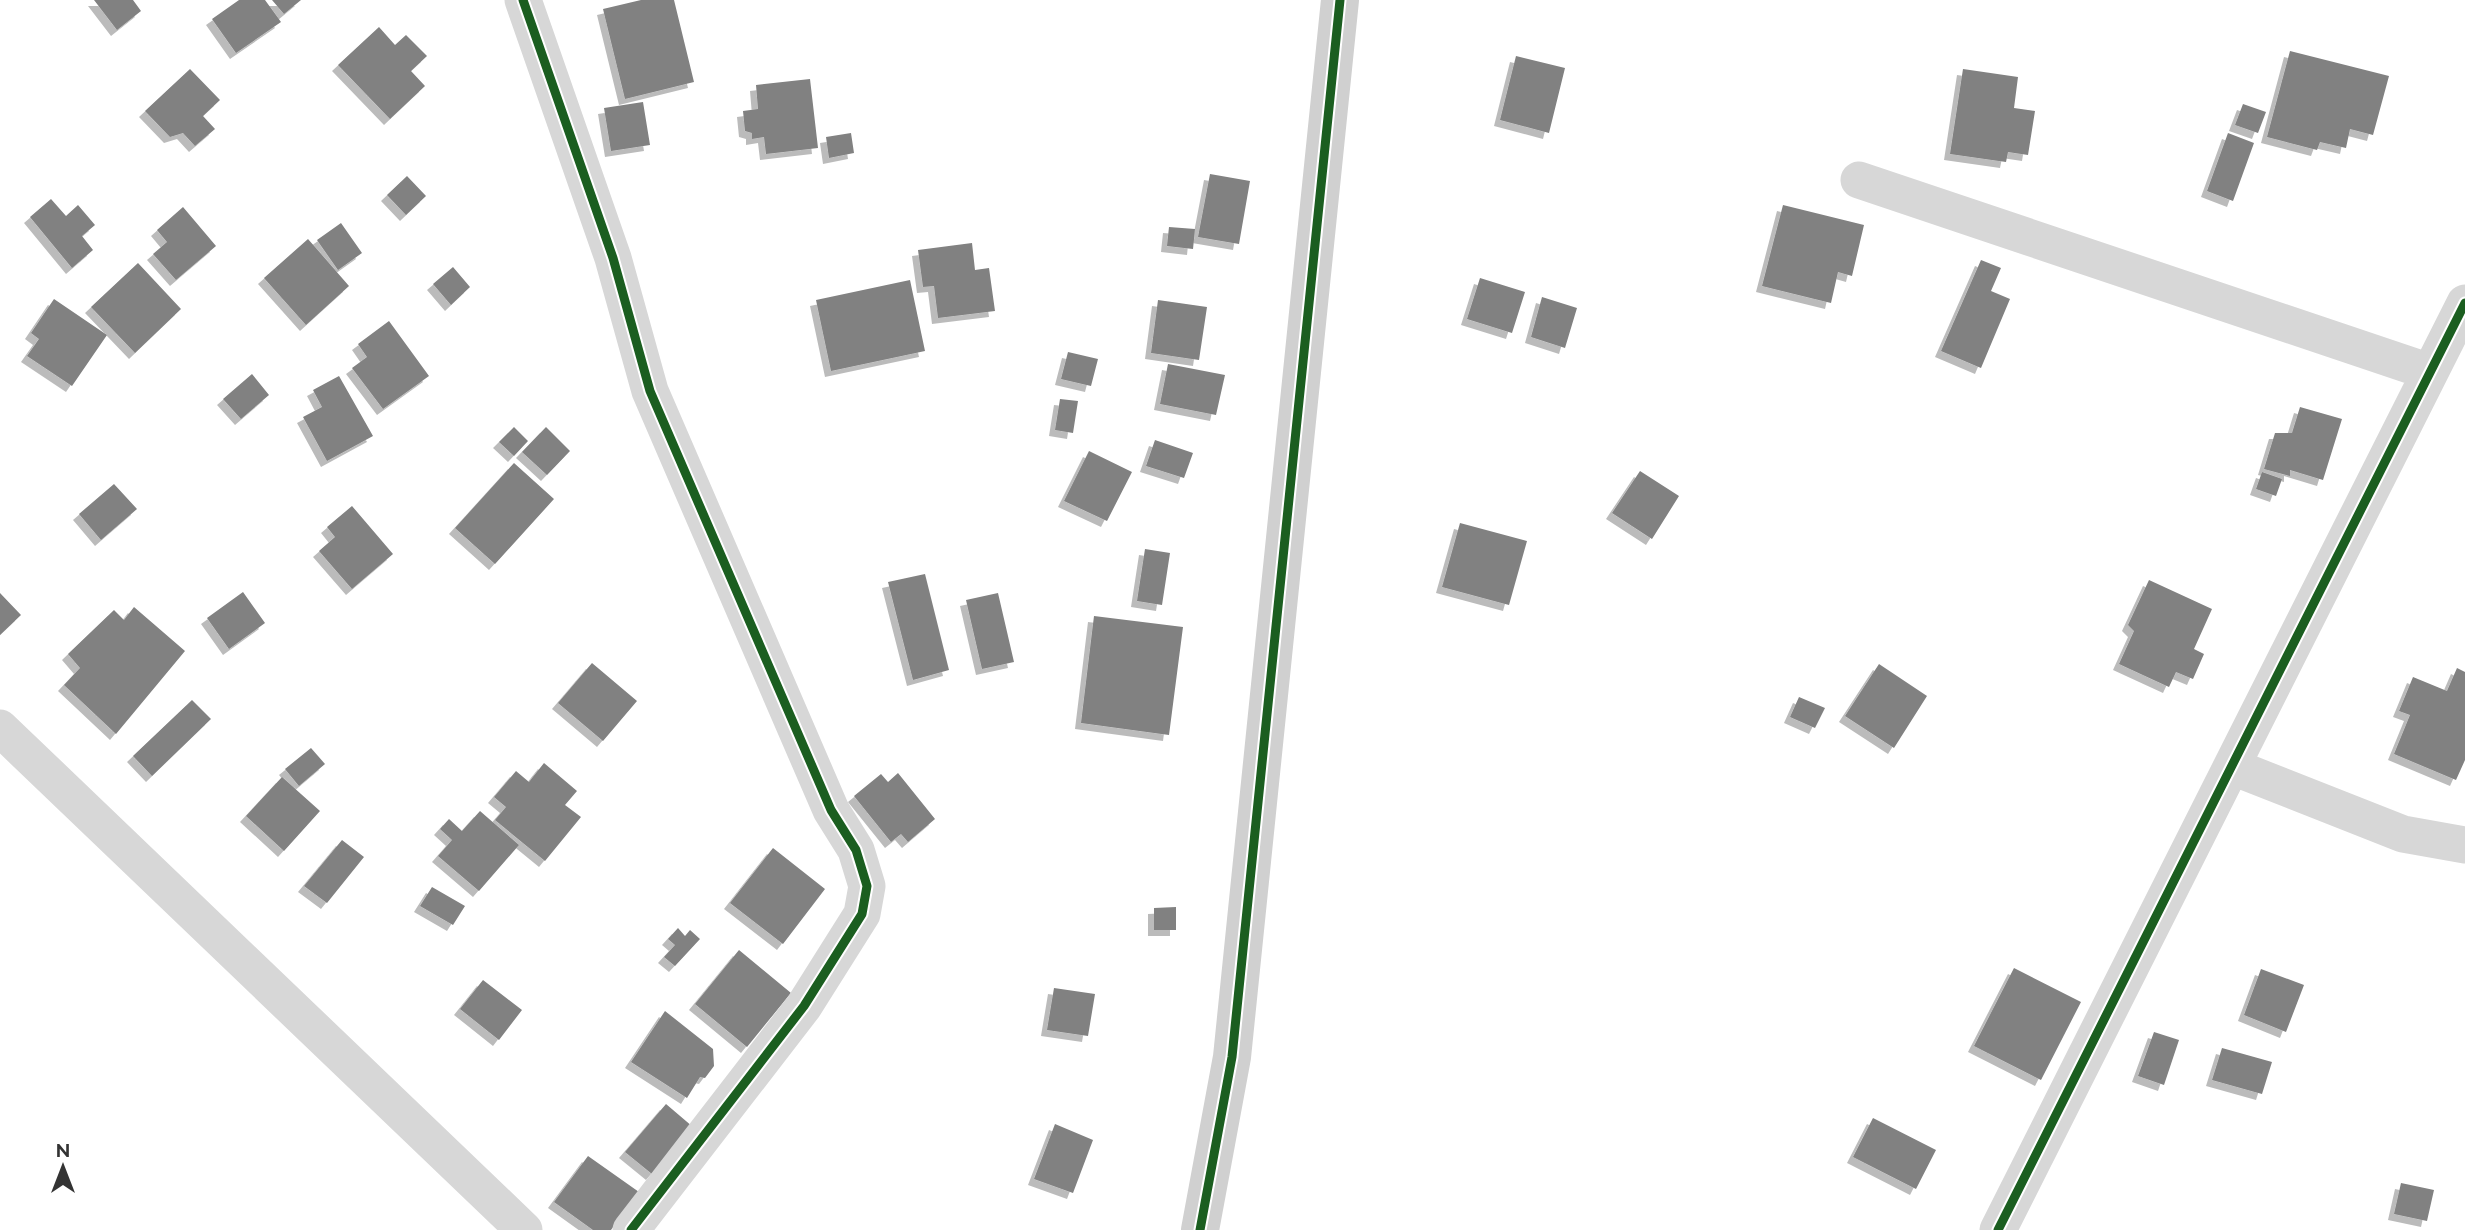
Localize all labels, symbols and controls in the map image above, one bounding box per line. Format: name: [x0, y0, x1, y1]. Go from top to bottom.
north arrow: [28, 1132, 98, 1202]
text: N: [56, 1139, 70, 1161]

